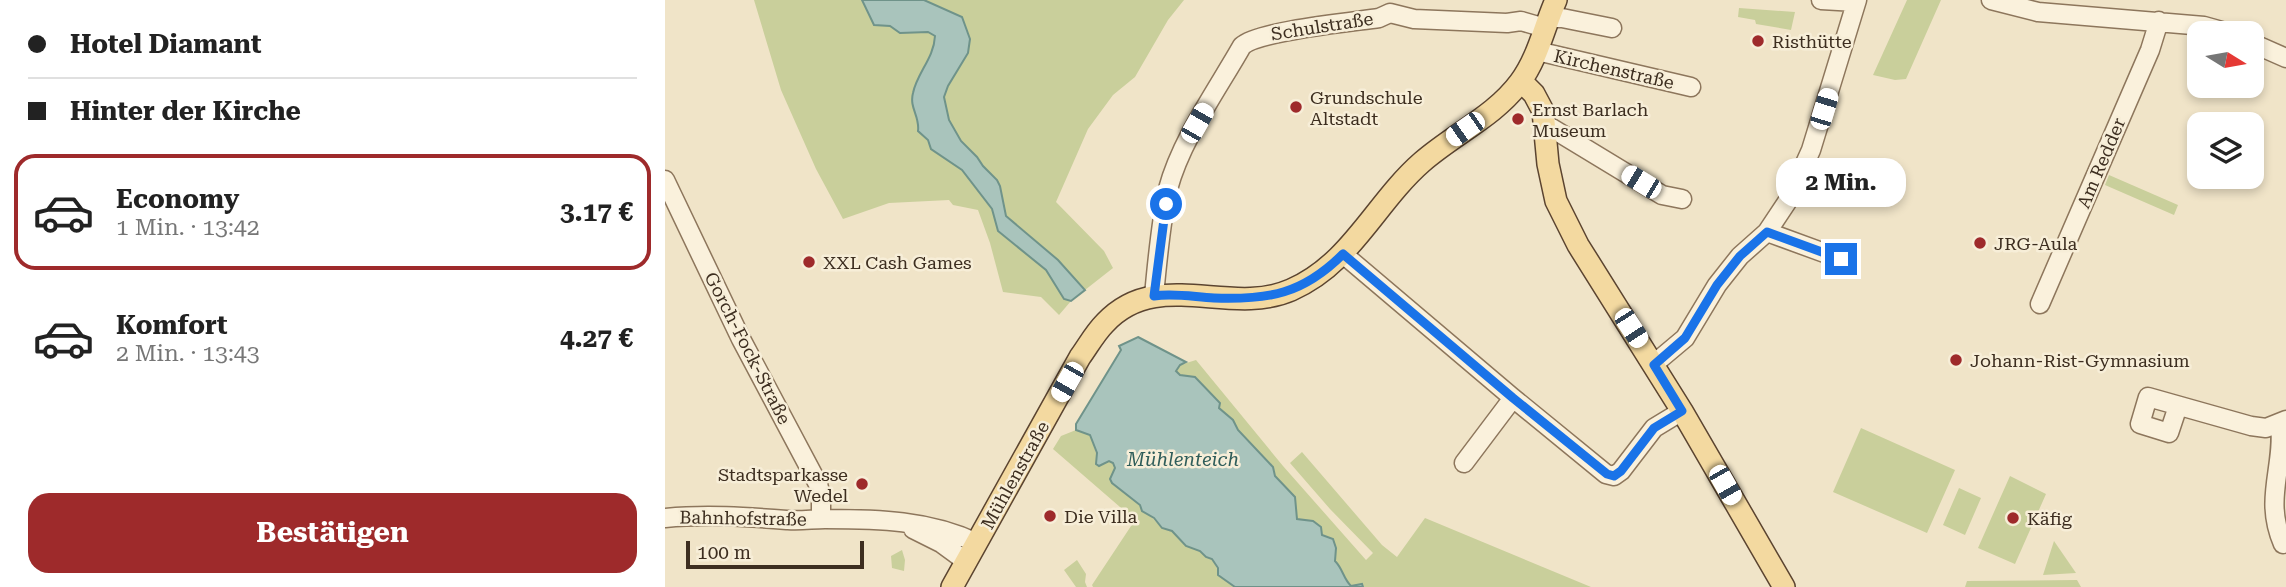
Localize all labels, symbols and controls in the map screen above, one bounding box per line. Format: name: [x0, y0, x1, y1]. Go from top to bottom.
street label: Schulstraße: [1269, 8, 1375, 44]
north arrow: [2187, 21, 2265, 98]
map controls: [2187, 21, 2264, 189]
text: Hotel Diamant: [70, 29, 262, 59]
place label: Risthütte: [1772, 31, 1852, 52]
marker: Risthütte: [1750, 33, 1766, 49]
street label: Kirchenstraße: [1552, 45, 1676, 93]
car: [1808, 86, 1841, 132]
place label: Grundschule Altstadt: [1310, 87, 1423, 129]
text: Hinter der Kirche: [70, 96, 301, 126]
marker: Grundschule Altstadt: [1288, 99, 1304, 115]
place label: Ernst Barlach Museum: [1532, 99, 1649, 141]
car: [1178, 100, 1217, 146]
car: [1442, 108, 1489, 150]
marker: Ernst Barlach Museum: [1510, 111, 1526, 127]
button: layers: [2187, 112, 2264, 189]
street label: Am Redder: [2073, 115, 2129, 211]
callout: 2 Min.: [1776, 158, 1906, 206]
car: [1618, 162, 1665, 202]
text: 2 Min.: [1805, 169, 1877, 196]
icon: car: [32, 181, 95, 244]
text: Economy: [116, 184, 239, 214]
route start: [1150, 188, 1182, 220]
text: 3.17 €: [560, 197, 633, 227]
text: 1 Min. · 13:42: [116, 214, 260, 241]
place label: JRG-Aula: [1994, 233, 2077, 254]
marker: JRG-Aula: [1972, 235, 1988, 251]
route end: [1825, 243, 1857, 275]
place label: XXL Cash Games: [823, 252, 972, 273]
marker: XXL Cash Games: [801, 254, 817, 270]
street label: Gorch-Fock-Straße: [701, 268, 796, 428]
car: [1611, 305, 1652, 351]
icon: car: [32, 307, 95, 370]
text: Komfort: [116, 310, 228, 340]
text: 4.27 €: [560, 323, 633, 353]
text: 2 Min. · 13:43: [116, 340, 260, 367]
place label: Johann-Rist-Gymnasium: [1970, 350, 2190, 371]
marker: Johann-Rist-Gymnasium: [1948, 352, 1964, 368]
car: [1048, 359, 1087, 405]
street label: Mühlenstraße: [977, 417, 1053, 533]
water label: Mühlenteich: [1126, 448, 1239, 471]
car: [1706, 462, 1745, 508]
place label: Stadtsparkasse Wedel: [718, 464, 848, 506]
marker: Stadtsparkasse Wedel: [854, 476, 870, 492]
button: Bestätigen: [28, 493, 637, 573]
street label: Bahnhofstraße: [679, 506, 807, 530]
place label: Die Villa: [1064, 506, 1138, 527]
marker: Die Villa: [1042, 508, 1058, 524]
place label: Käfig: [2027, 508, 2073, 529]
marker: Käfig: [2005, 510, 2021, 526]
scale bar: [686, 538, 865, 570]
text: 100 m: [697, 541, 751, 564]

